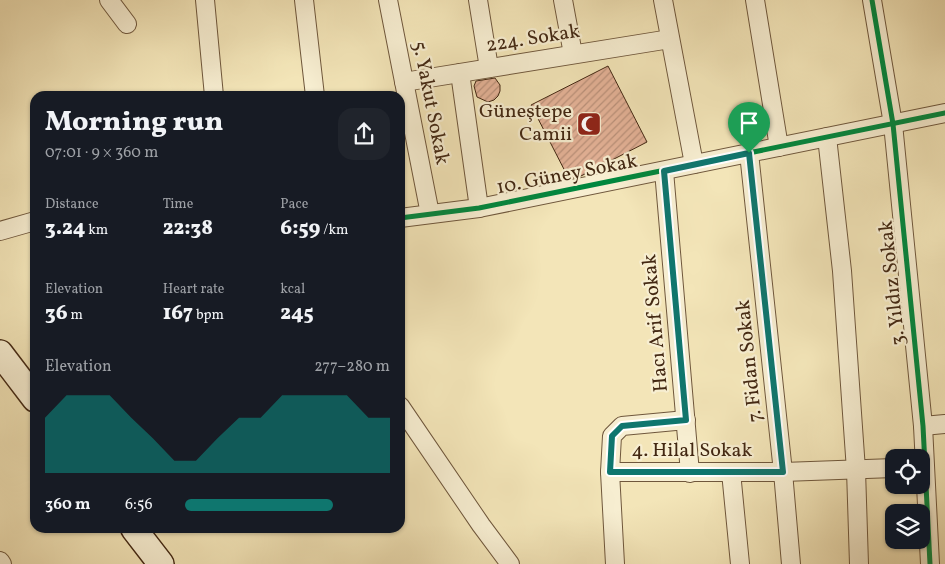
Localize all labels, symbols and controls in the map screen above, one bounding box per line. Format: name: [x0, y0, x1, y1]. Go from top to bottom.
street label: 224. Sokak: [484, 18, 582, 60]
street label: 5. Yakut Sokak: [404, 39, 456, 167]
place label: Güneştepe Camii: [479, 98, 572, 149]
pin: [728, 102, 770, 153]
text: Morning run: [45, 103, 223, 142]
button: share: [338, 108, 390, 160]
icon: arrive: [735, 109, 763, 137]
mosque icon: Güneştepe Camii: [576, 111, 602, 137]
text: 07:01 · 9 × 360 m: [45, 142, 158, 164]
street label: 10. Güney Sokak: [494, 148, 640, 202]
text: Distance: [45, 195, 99, 214]
text: Time: [163, 195, 193, 214]
text: Pace: [280, 195, 308, 214]
text: 3.24: [45, 214, 85, 243]
text: 22:38: [163, 214, 213, 243]
text: 6:59: [280, 214, 321, 243]
street label: 3. Yıldız Sokak: [872, 219, 914, 347]
text: km: [85, 221, 108, 240]
text: /km: [321, 221, 348, 240]
street label: Hacı Arif Sokak: [636, 253, 676, 393]
text: Elevation: [45, 280, 103, 299]
text: Heart rate: [163, 280, 224, 299]
text: kcal: [280, 280, 305, 299]
street label: 7. Fidan Sokak: [730, 298, 770, 424]
text: 36: [45, 299, 68, 328]
text: 167: [163, 299, 193, 328]
text: 245: [280, 299, 314, 328]
text: m: [68, 306, 83, 325]
text: bpm: [193, 306, 224, 325]
text: Elevation: [45, 356, 112, 378]
text: 277–280 m: [314, 356, 390, 378]
street label: 4. Hilal Sokak: [632, 437, 753, 465]
map controls: [885, 449, 930, 549]
button: locate: [885, 449, 930, 494]
text: 360 m: [45, 494, 90, 516]
text: 6:56: [125, 494, 153, 516]
button: layers: [885, 504, 930, 549]

